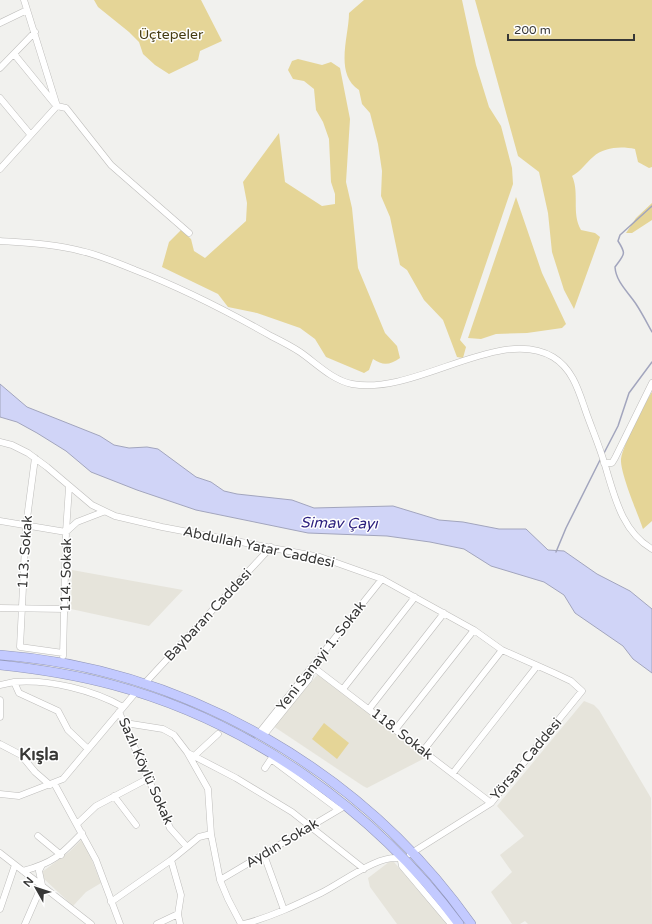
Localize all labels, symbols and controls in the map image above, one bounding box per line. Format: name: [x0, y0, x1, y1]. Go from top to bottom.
scale bar: [508, 16, 634, 42]
text: 200 m: [514, 23, 551, 37]
park label: Üçtepeler: [139, 26, 204, 43]
water label: Simav Çayı: [300, 513, 379, 533]
street label: 113. Sokak: [14, 514, 36, 589]
street label: Abdullah Yatar Caddesi: [182, 523, 336, 571]
street label: 114. Sokak: [57, 538, 75, 612]
street label: Baybaran Caddesi: [161, 565, 255, 665]
street label: Yeni Sanayi 1. Sokak: [273, 597, 370, 714]
street label: 118. Sokak: [368, 705, 437, 764]
street label: Yörsan Caddesi: [487, 714, 565, 804]
street label: Sazlı Köylü Sokak: [115, 715, 177, 827]
district label: Kışla: [19, 743, 59, 765]
street label: Aydın Sokak: [242, 814, 322, 871]
north arrow: [16, 868, 56, 908]
text: N: [21, 874, 36, 890]

